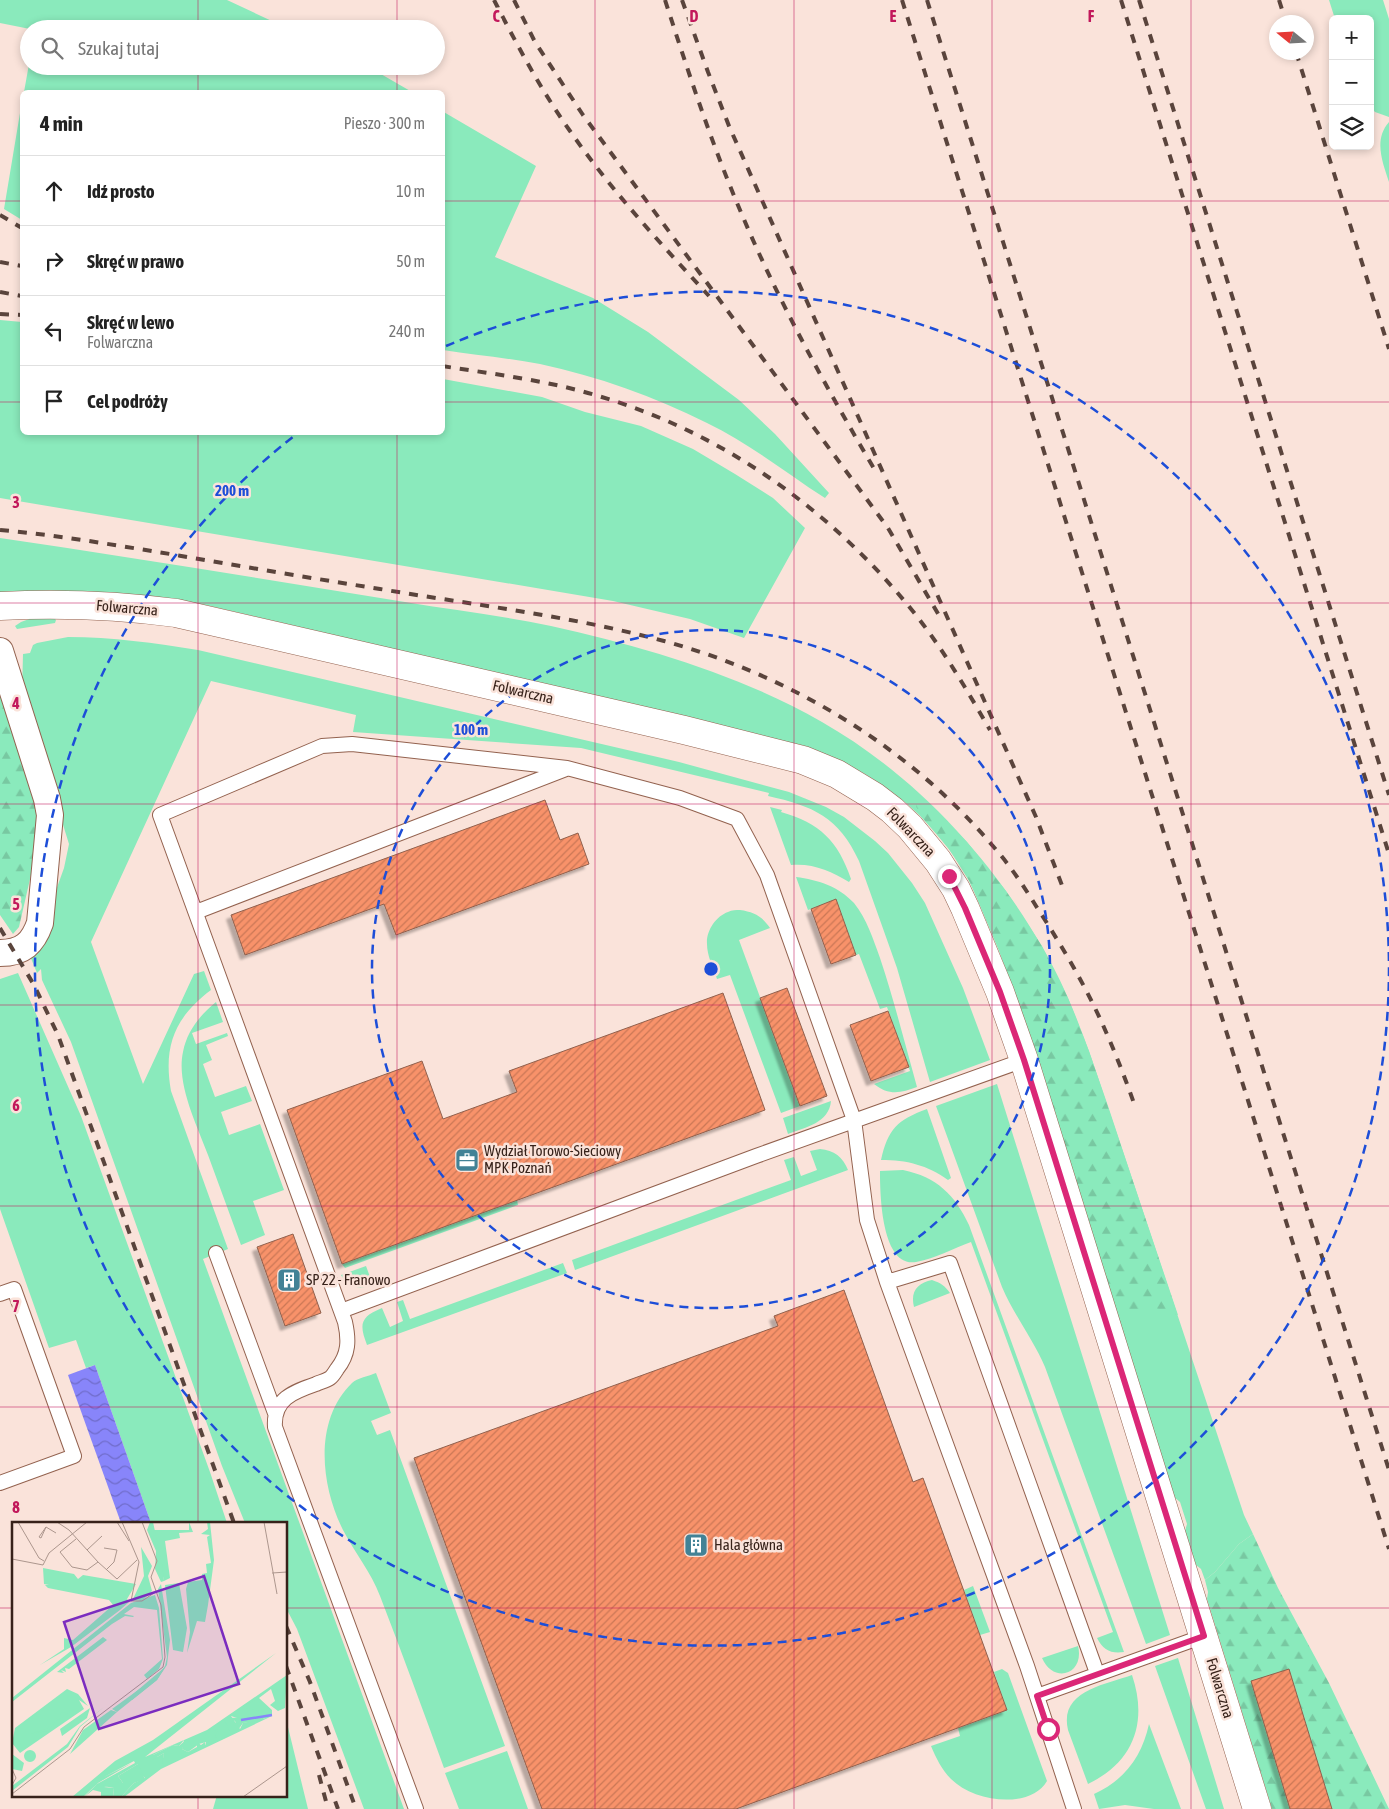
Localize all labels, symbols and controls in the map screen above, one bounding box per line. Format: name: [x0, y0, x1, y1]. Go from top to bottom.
text: C: [492, 7, 500, 25]
text: D: [690, 7, 699, 25]
text: E: [890, 7, 897, 25]
text: F: [1088, 7, 1095, 25]
north arrow: [1269, 15, 1314, 60]
map controls: [1329, 15, 1374, 150]
button: +: [1329, 15, 1374, 60]
search box: [20, 20, 445, 75]
icon: search: [38, 34, 66, 62]
text: Szukaj tutaj: [78, 37, 160, 59]
button: −: [1329, 60, 1374, 105]
button: layers: [1329, 105, 1374, 150]
text: 4 min: [40, 111, 83, 135]
text: Pieszo · 300 m: [344, 114, 425, 132]
icon: ahead: [40, 177, 68, 205]
text: Idź prosto: [87, 180, 155, 202]
text: 10 m: [396, 182, 425, 200]
icon: right: [40, 247, 68, 275]
text: Skręć w prawo: [87, 250, 184, 272]
text: 50 m: [396, 252, 425, 270]
text: Skręć w lewo: [87, 311, 174, 333]
icon: left: [40, 317, 68, 345]
text: 240 m: [389, 322, 425, 340]
text: Folwarczna: [87, 333, 153, 351]
icon: arrive: [40, 387, 68, 415]
text: Cel podróży: [87, 390, 168, 412]
text: 200 m: [215, 482, 249, 499]
text: 3: [12, 493, 20, 511]
street label: Folwarczna: [95, 596, 159, 619]
street label: Folwarczna: [491, 676, 555, 707]
text: 4: [11, 694, 20, 712]
text: 100 m: [454, 721, 488, 738]
street label: Folwarczna: [884, 803, 939, 860]
route end: [938, 865, 961, 888]
text: 5: [12, 895, 20, 913]
centre of rings: [702, 960, 720, 978]
text: 6: [12, 1096, 20, 1114]
place label: Wydział Torowo-Sieciowy MPK Poznań: [484, 1142, 621, 1176]
office icon: Wydział Torowo-Sieciowy MPK Poznań: [454, 1147, 480, 1173]
building icon: SP 22 - Franowo: [276, 1267, 302, 1293]
place label: SP 22 - Franowo: [306, 1271, 391, 1288]
text: 7: [12, 1297, 20, 1315]
text: 8: [12, 1498, 20, 1516]
inset map: [12, 1522, 288, 1796]
building icon: Hala główna: [683, 1532, 709, 1558]
place label: Hala główna: [714, 1536, 783, 1553]
street label: Folwarczna: [1203, 1656, 1238, 1720]
route start: [1037, 1718, 1060, 1741]

